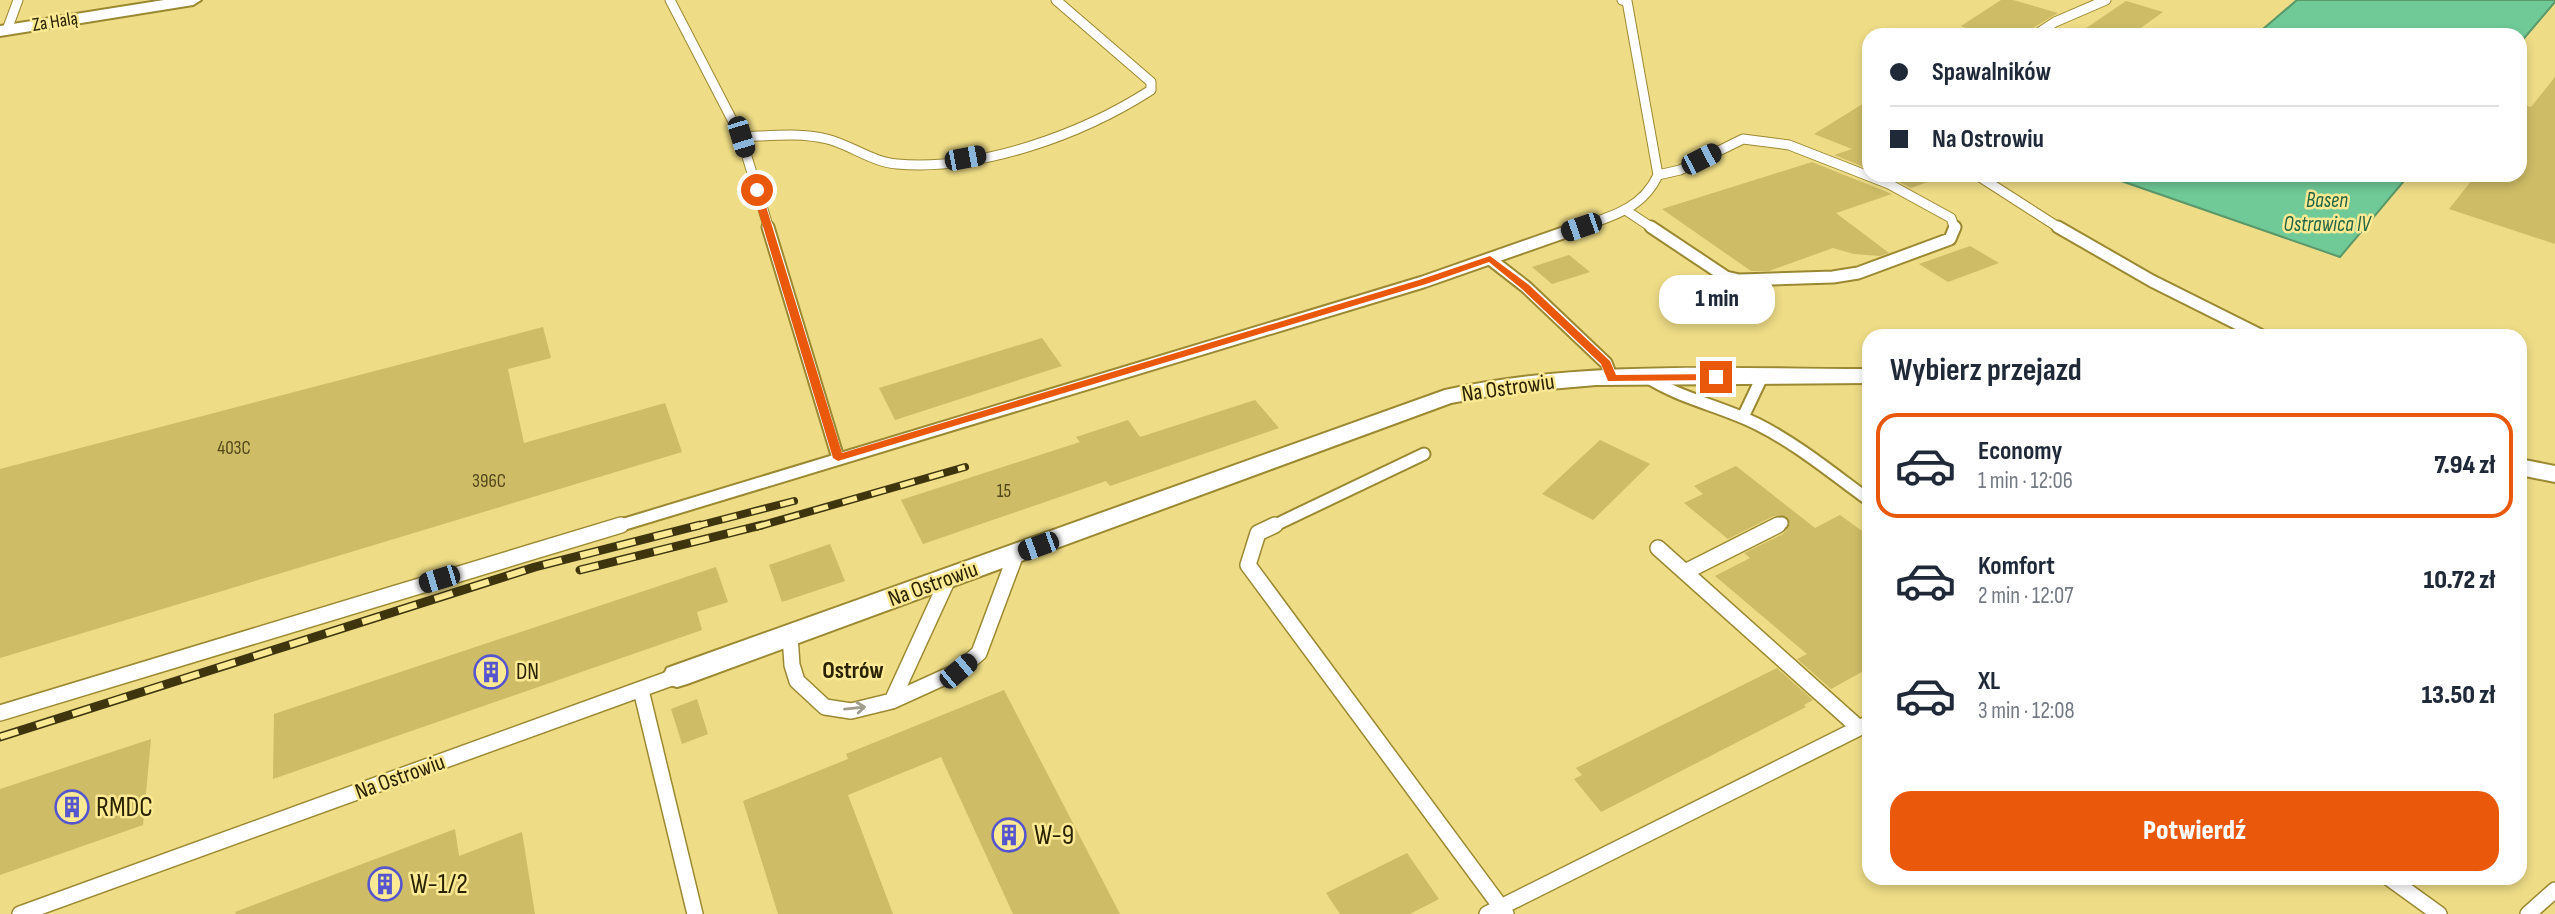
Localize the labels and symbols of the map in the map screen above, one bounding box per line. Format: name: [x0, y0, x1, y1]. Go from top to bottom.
street label: Za Halą: [31, 7, 79, 37]
car: [725, 114, 758, 160]
car: [1678, 140, 1725, 178]
car: [943, 144, 988, 172]
route start: [741, 174, 773, 206]
water label: Basen Ostrawica IV: [2284, 188, 2372, 237]
car: [1558, 210, 1605, 244]
callout: 1 min: [1658, 276, 1774, 324]
route end: [1700, 361, 1732, 393]
street label: Na Ostrowiu: [1460, 368, 1556, 408]
house number: 403C: [217, 437, 251, 460]
house number: 396C: [472, 470, 506, 493]
house number: 15: [997, 480, 1011, 503]
car: [1015, 529, 1062, 563]
street label: Na Ostrowiu: [884, 555, 982, 613]
car: [416, 563, 463, 595]
car: [936, 649, 981, 693]
building icon: DN: [472, 653, 510, 691]
district label: Ostrów: [822, 656, 884, 685]
place label: DN: [516, 658, 539, 686]
one-way arrow: [843, 702, 866, 715]
street label: Na Ostrowiu: [351, 748, 449, 806]
building icon: RMDC: [53, 788, 91, 826]
place label: RMDC: [96, 791, 153, 824]
building icon: W-9: [990, 816, 1028, 854]
place label: W-9: [1034, 819, 1074, 852]
building icon: W-1/2: [366, 865, 404, 903]
place label: W-1/2: [410, 868, 468, 901]

